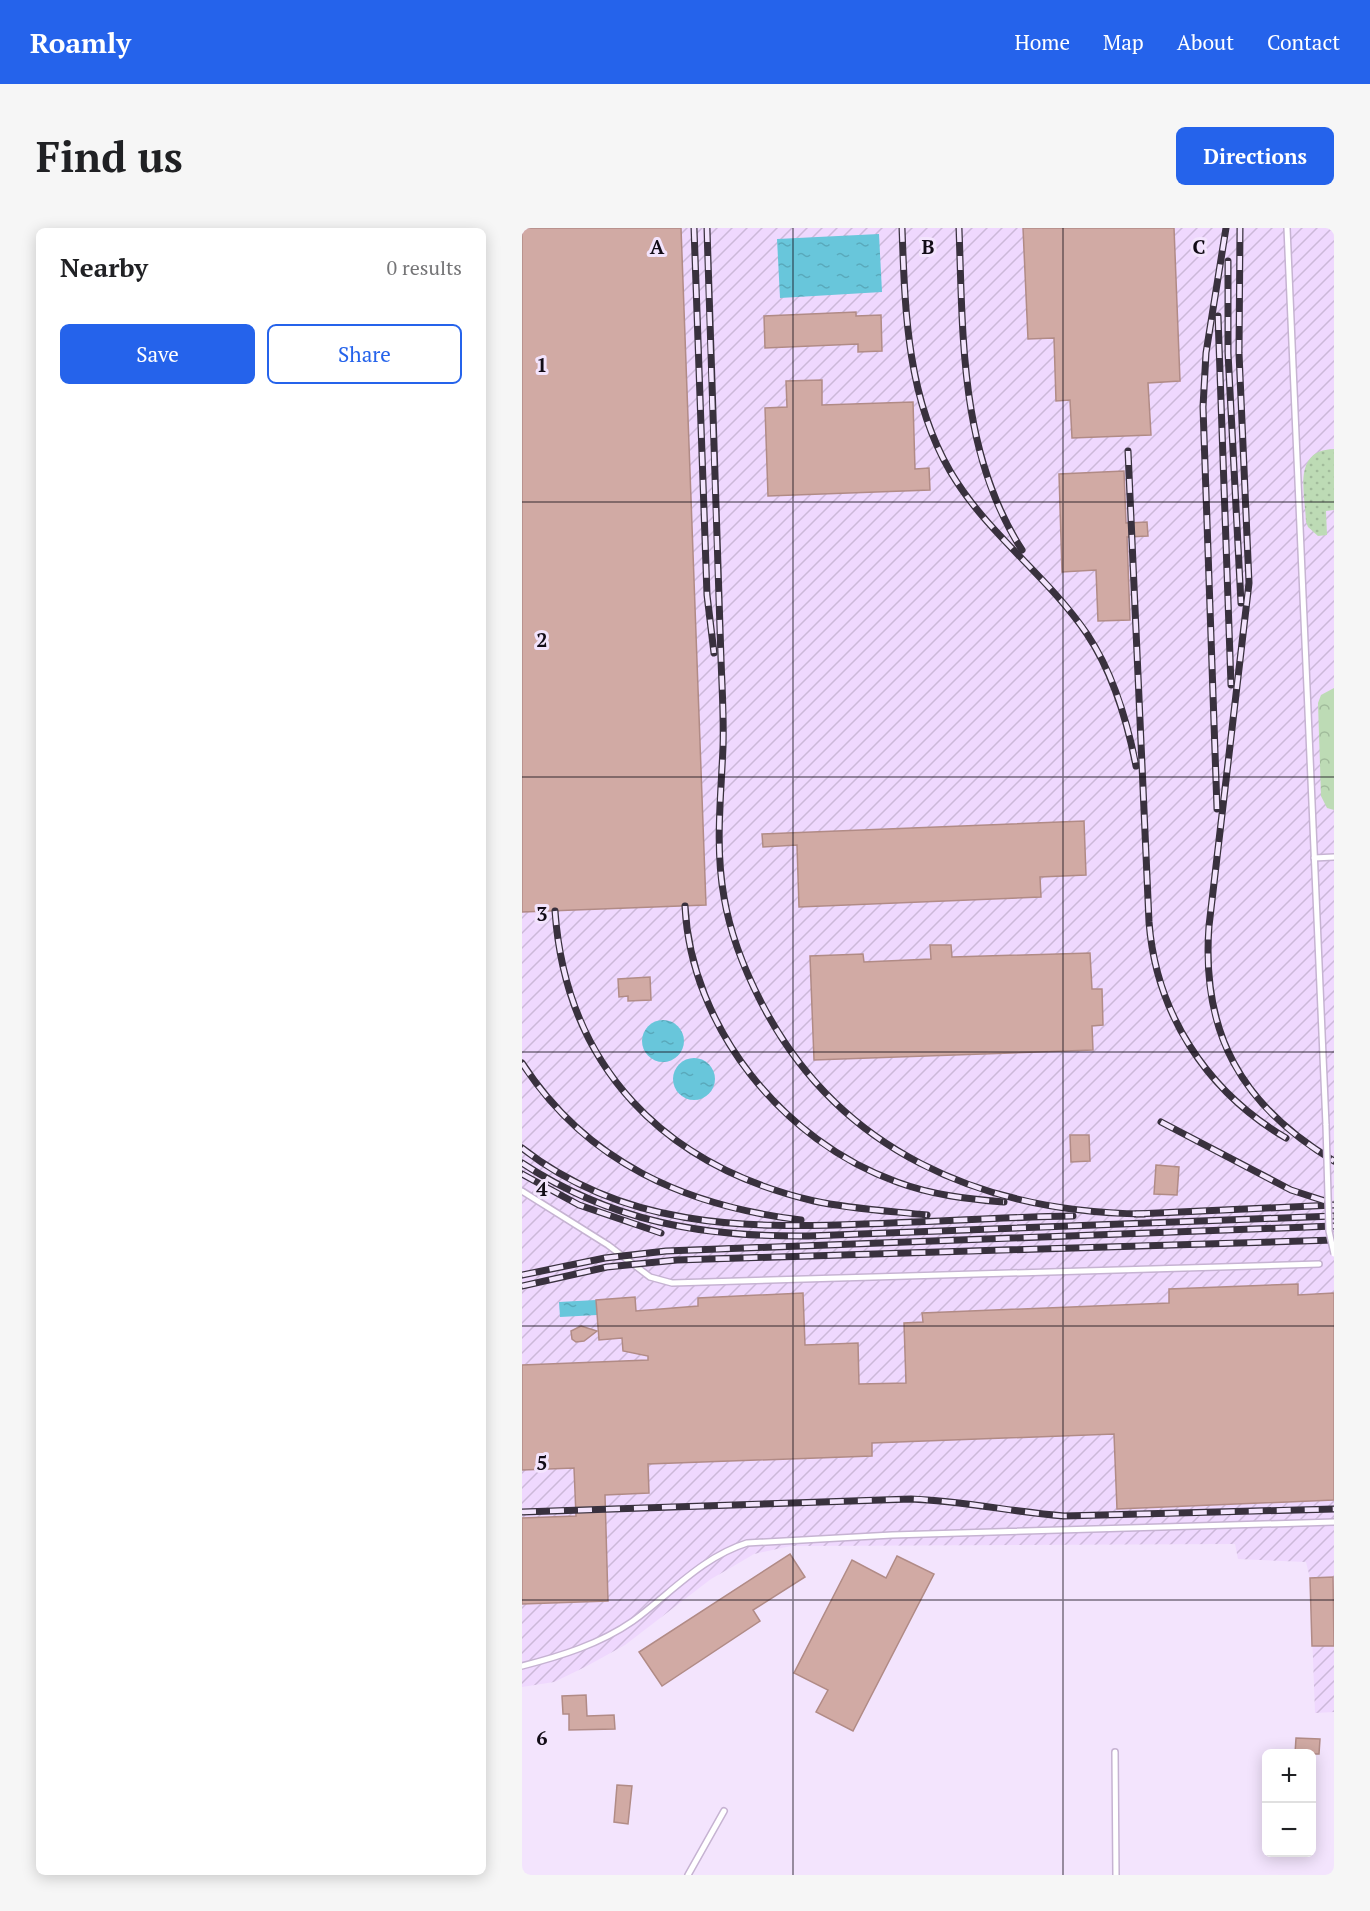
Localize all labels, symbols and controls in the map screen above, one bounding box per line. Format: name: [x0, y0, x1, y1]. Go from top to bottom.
text: Roamly: [30, 24, 131, 61]
text: Home: [1014, 28, 1070, 56]
text: Map: [1103, 28, 1144, 56]
text: About: [1177, 28, 1234, 56]
text: Contact: [1267, 28, 1340, 56]
button: Directions: [1176, 127, 1334, 185]
text: Find us: [36, 128, 183, 184]
text: A: [650, 233, 665, 260]
text: B: [922, 233, 935, 260]
text: C: [1192, 233, 1206, 260]
text: Nearby: [60, 250, 148, 284]
text: 0 results: [387, 254, 462, 281]
button: Save: [60, 324, 255, 384]
button: Share: [267, 324, 462, 384]
text: 1: [536, 351, 548, 378]
text: 2: [536, 626, 548, 653]
text: 3: [536, 900, 548, 927]
text: 4: [536, 1175, 548, 1202]
text: 5: [536, 1449, 548, 1476]
text: 6: [536, 1724, 548, 1751]
map controls: [1262, 1749, 1316, 1857]
button: +: [1262, 1749, 1316, 1803]
button: −: [1262, 1803, 1316, 1857]

